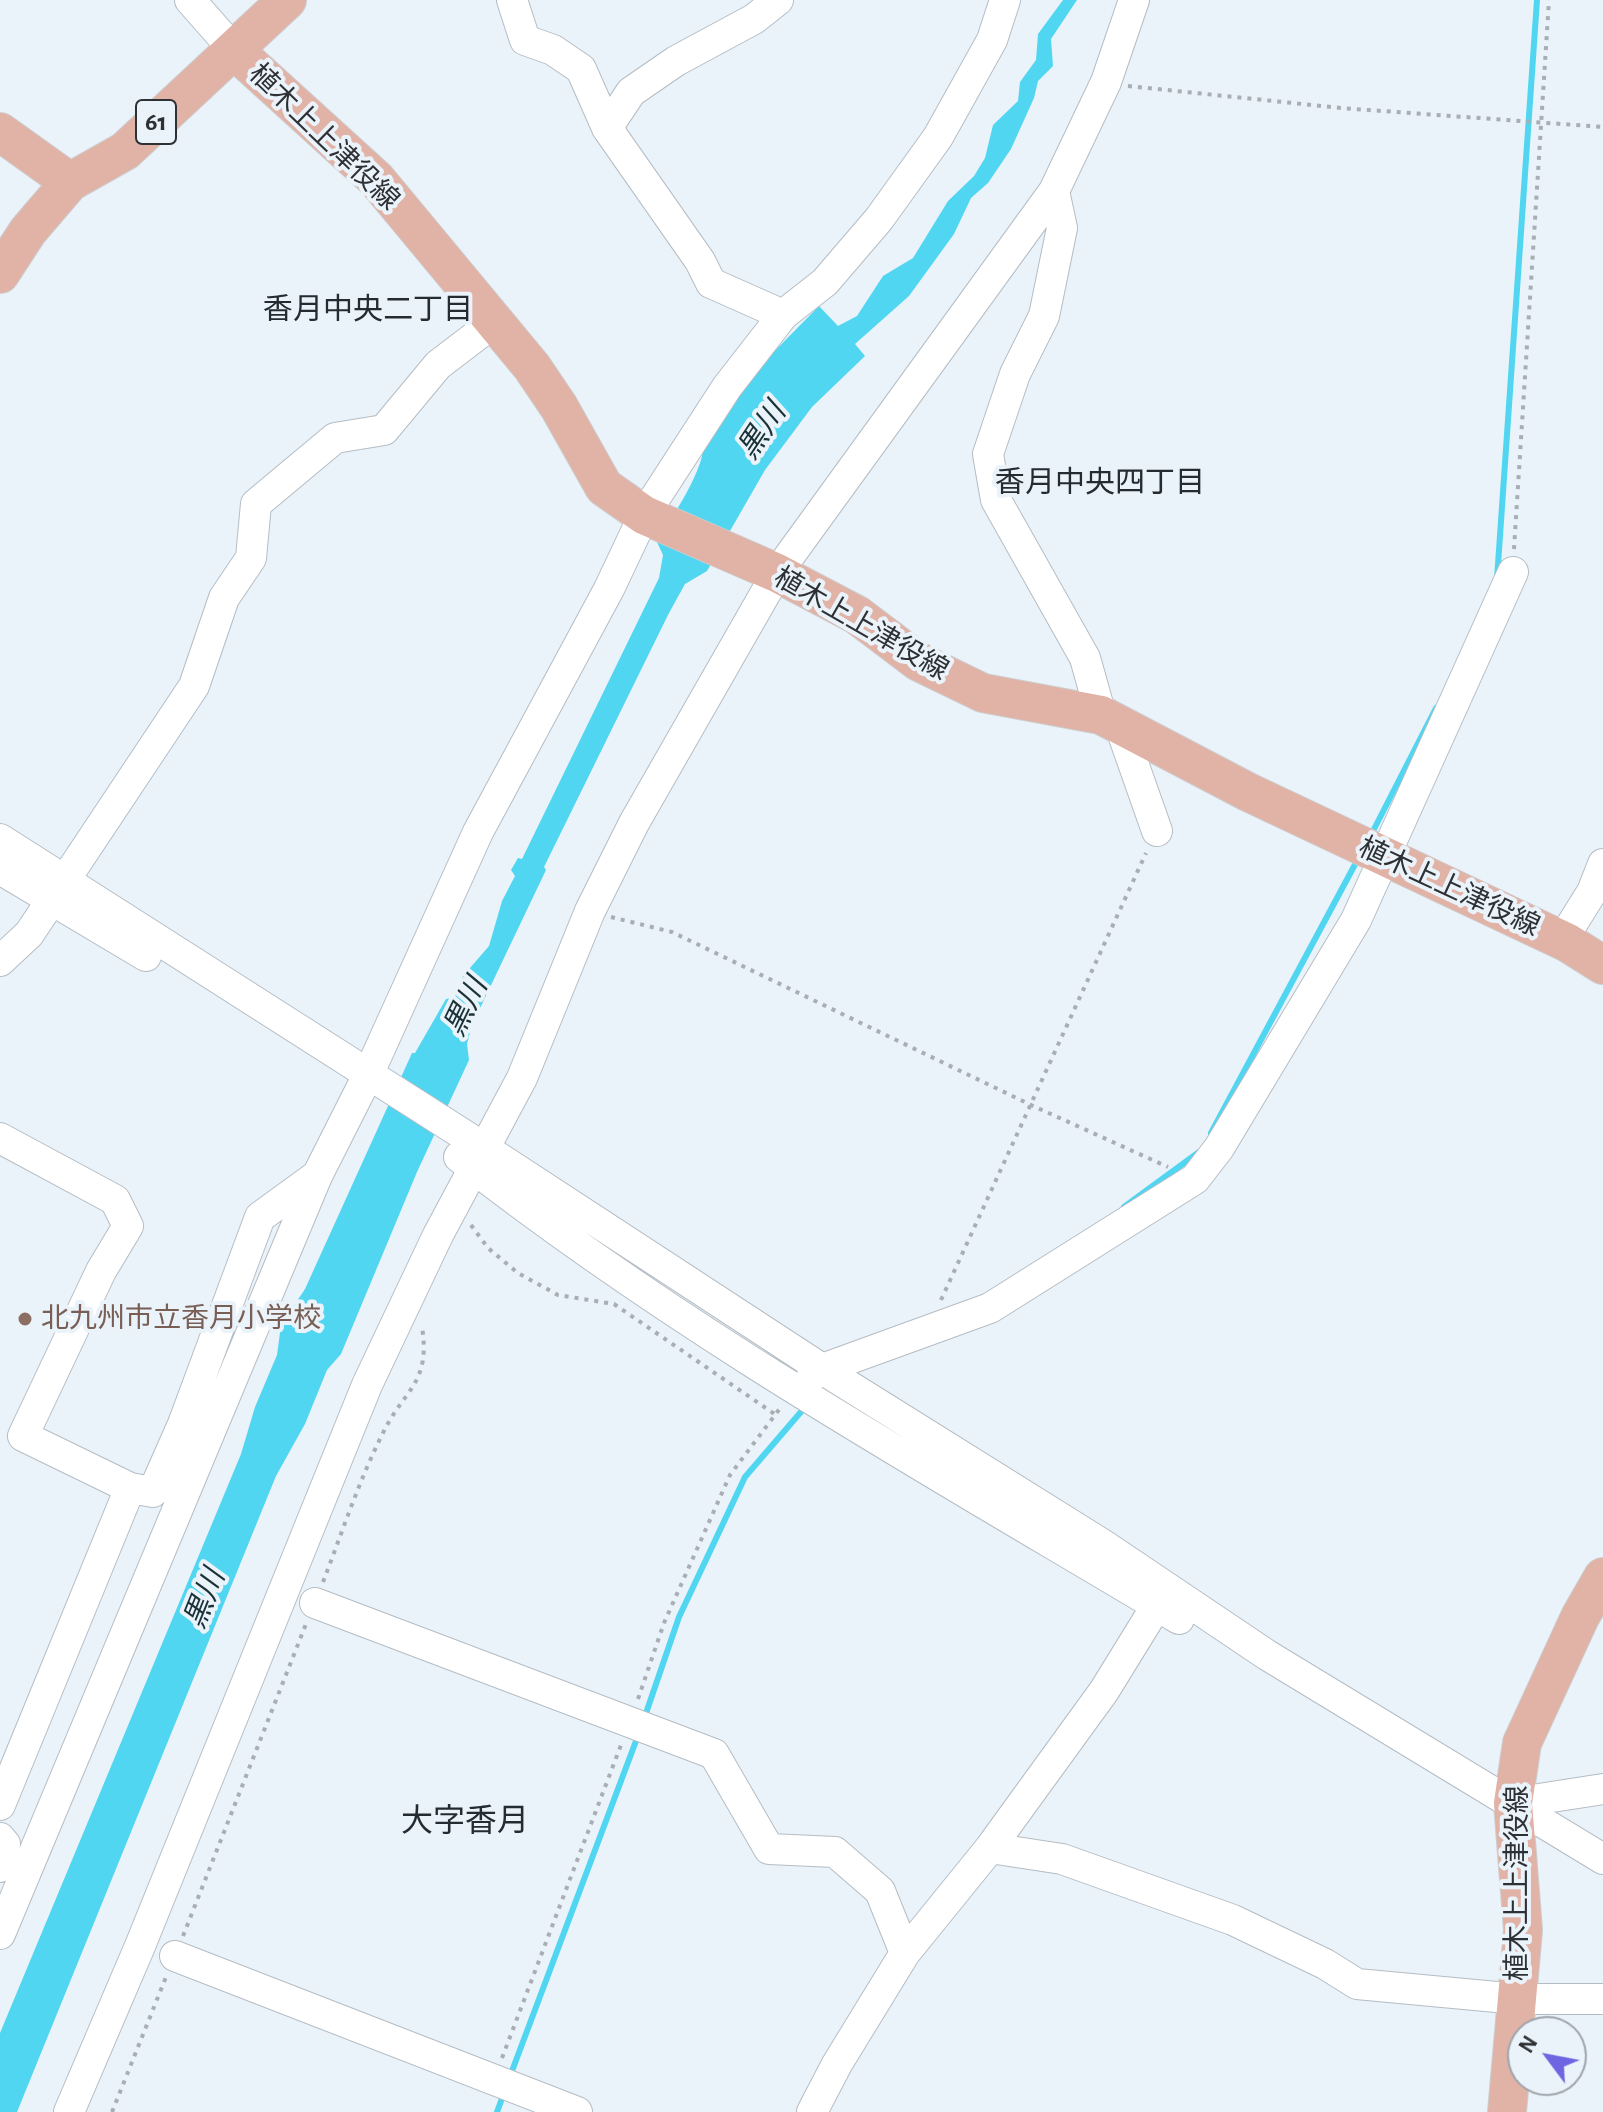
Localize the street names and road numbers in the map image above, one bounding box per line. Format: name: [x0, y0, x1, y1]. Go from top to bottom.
street label: 植木上上津役線: [242, 57, 406, 217]
road number: 61: [136, 100, 176, 144]
street label: 植木上上津役線: [768, 560, 954, 688]
street label: 植木上上津役線: [1353, 830, 1545, 944]
street label: 植木上上津役線: [1501, 1785, 1535, 1981]

